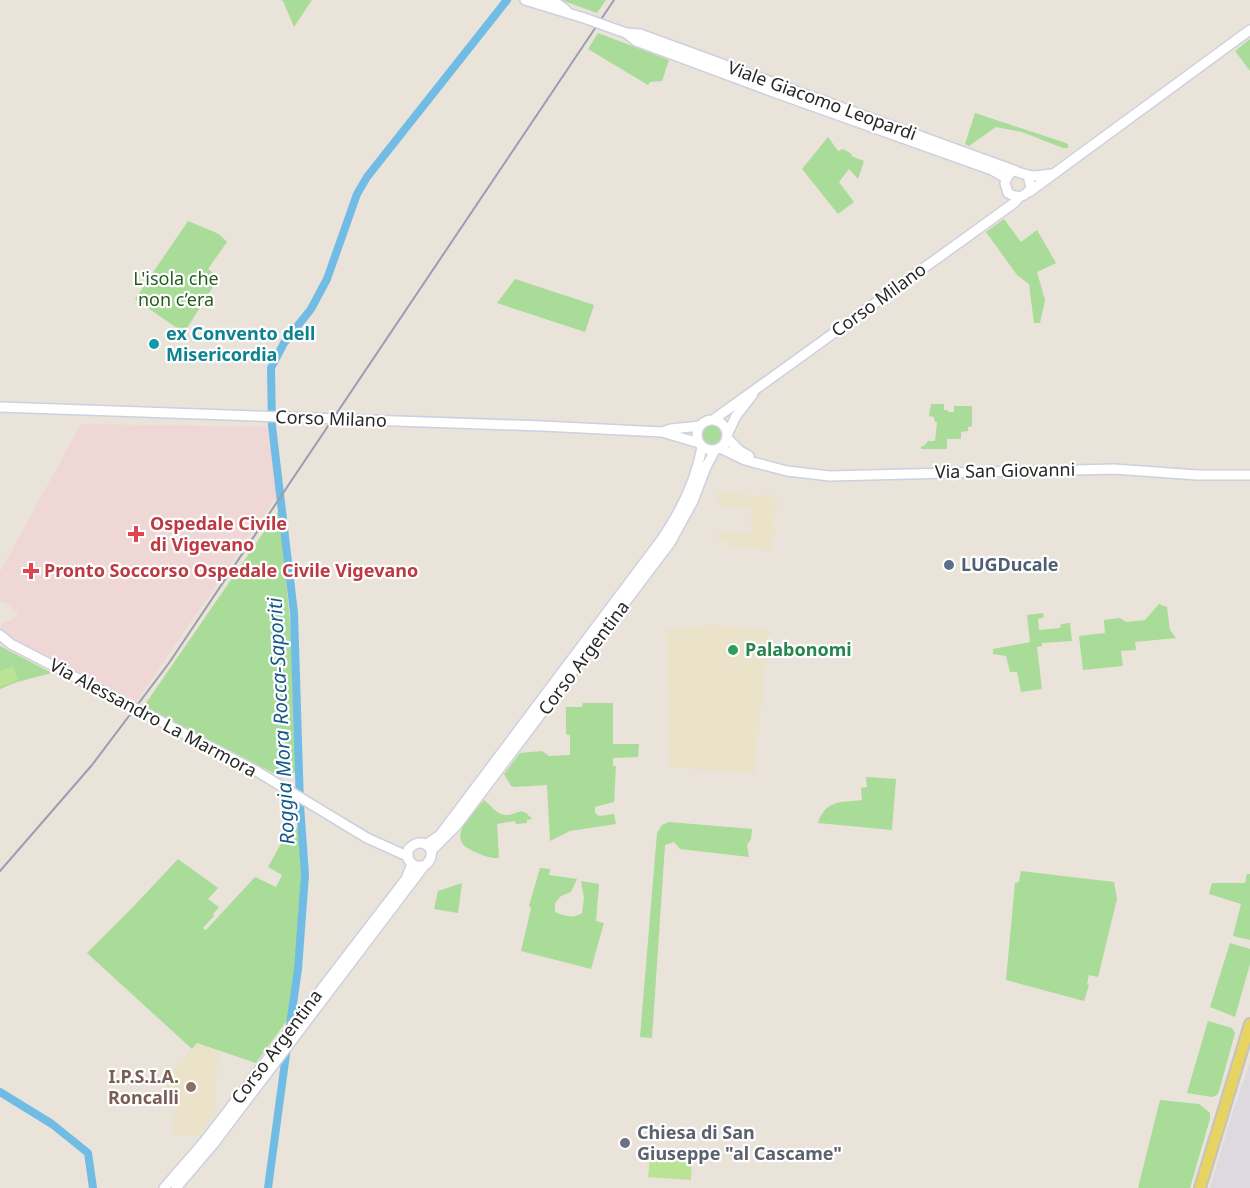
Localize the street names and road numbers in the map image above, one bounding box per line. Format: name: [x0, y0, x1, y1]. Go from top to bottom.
street label: Viale Giacomo Leopardi: [725, 55, 920, 145]
street label: Corso Milano: [826, 257, 931, 342]
street label: Corso Milano: [275, 404, 387, 432]
street label: Via San Giovanni: [935, 457, 1075, 483]
street label: Corso Argentina: [532, 595, 634, 719]
street label: Via Alessandro La Marmora: [46, 652, 261, 782]
street label: Corso Argentina: [225, 984, 327, 1108]

